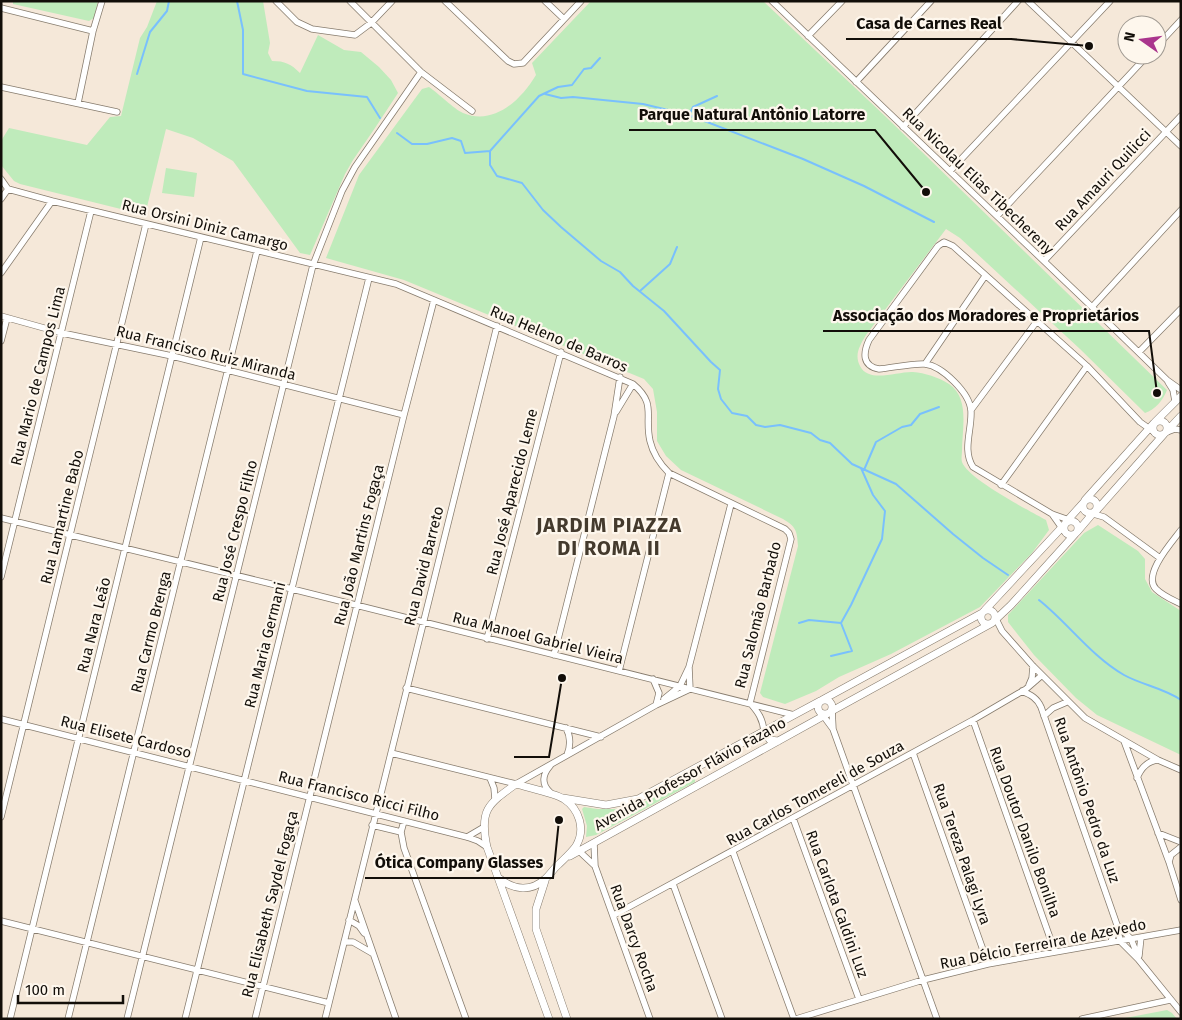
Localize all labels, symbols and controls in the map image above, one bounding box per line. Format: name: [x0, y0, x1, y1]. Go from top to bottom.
callout: Casa de Carnes Real: [846, 8, 1011, 39]
text: Casa de Carnes Real: [856, 14, 1002, 33]
north arrow: [1117, 15, 1167, 65]
text: N: [1120, 30, 1139, 44]
callout: Parque Natural Antônio Latorre: [629, 99, 875, 130]
street label: Rua Nicolau Elias Tibechereny: [899, 104, 1058, 259]
text: Parque Natural Antônio Latorre: [639, 105, 865, 124]
street label: Rua Amauri Quilicci: [1051, 125, 1155, 235]
street label: Rua Orsini Diniz Camargo: [120, 196, 290, 254]
street label: Rua Mario de Campos Lima: [7, 284, 69, 468]
callout: Associação dos Moradores e Proprietários: [823, 300, 1149, 331]
street label: Rua Heleno de Barros: [488, 302, 630, 376]
text: Associação dos Moradores e Proprietários: [832, 306, 1139, 326]
street label: Rua Francisco Ruiz Miranda: [114, 322, 298, 384]
street label: Rua José Aparecido Leme: [483, 407, 541, 577]
street label: Rua Lamartine Babo: [37, 448, 87, 586]
street label: Rua José Crespo Filho: [209, 458, 261, 604]
street label: Rua João Martins Fogaça: [330, 463, 388, 627]
street label: Rua David Barreto: [400, 504, 448, 628]
district label: JARDIM PIAZZA DI ROMA II: [535, 513, 682, 560]
street label: Rua Salomão Barbado: [731, 540, 785, 690]
street label: Rua Carmo Brenga: [127, 569, 175, 695]
street label: Rua Nara Leão: [73, 575, 115, 675]
street label: Rua Maria Germani: [241, 580, 289, 710]
street label: Rua Manoel Gabriel Vieira: [451, 608, 625, 668]
street label: Rua Elisete Cardoso: [59, 712, 193, 762]
street label: Avenida Professor Flávio Fazano: [591, 714, 789, 834]
street label: Rua Antônio Pedro da Luz: [1050, 715, 1124, 886]
callout: ㅤ: [514, 726, 549, 757]
text: ㅤ: [524, 732, 538, 751]
street label: Rua Carlos Tomereli de Souza: [723, 737, 907, 849]
street label: Rua Doutor Danilo Bonilha: [986, 744, 1064, 920]
street label: Rua Francisco Ricci Filho: [276, 767, 442, 825]
street label: Rua Tereza Palagi Lyra: [929, 781, 995, 927]
street label: Rua Elisabeth Saydel Fogaça: [238, 809, 302, 999]
street label: Rua Carlota Caldini Luz: [802, 828, 872, 981]
callout: Ótica Company Glasses: [365, 847, 553, 878]
text: Ótica Company Glasses: [375, 852, 543, 872]
street label: Rua Darcy Rocha: [606, 882, 662, 994]
street label: Rua Délcio Ferreira de Azevedo: [938, 915, 1148, 973]
scale bar: [18, 972, 122, 1004]
text: 100 m: [25, 981, 65, 999]

